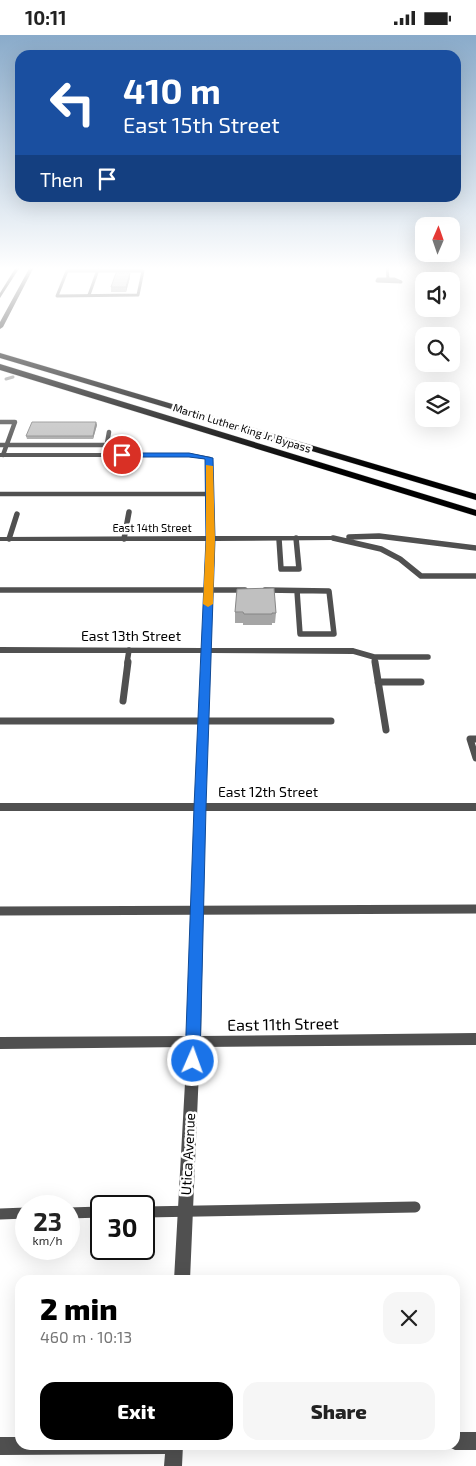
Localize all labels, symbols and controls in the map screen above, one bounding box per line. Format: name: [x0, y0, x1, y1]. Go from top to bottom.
text: 10:11: [25, 6, 67, 29]
text: 410 m: [123, 69, 221, 111]
icon: left: [40, 70, 105, 135]
text: East 15th Street: [123, 111, 280, 137]
icon: arrive: [93, 165, 121, 193]
text: Then: [40, 168, 83, 191]
north arrow: [415, 217, 460, 263]
map controls: [415, 217, 460, 427]
button: sound: [415, 272, 460, 317]
button: search: [415, 327, 460, 372]
button: layers: [415, 382, 460, 427]
street label: Martin Luther King Jr. Bypass: [172, 400, 313, 455]
pin: [101, 434, 143, 476]
icon: arrive: [108, 441, 136, 469]
street label: East 14th Street: [112, 521, 192, 534]
street label: East 13th Street: [81, 627, 181, 644]
street label: East 12th Street: [218, 783, 318, 800]
street label: East 11th Street: [227, 1013, 339, 1034]
position arrow: [166, 1034, 218, 1086]
street label: Utica Avenue: [177, 1112, 198, 1196]
speed limit sign: 30: [90, 1195, 155, 1260]
text: 23: [33, 1206, 62, 1236]
text: km/h: [33, 1233, 62, 1247]
text: 2 min: [40, 1290, 118, 1326]
button: close: [383, 1292, 435, 1344]
text: 460 m · 10:13: [40, 1327, 132, 1346]
button: Exit: [40, 1382, 233, 1440]
button: Share: [243, 1382, 435, 1440]

